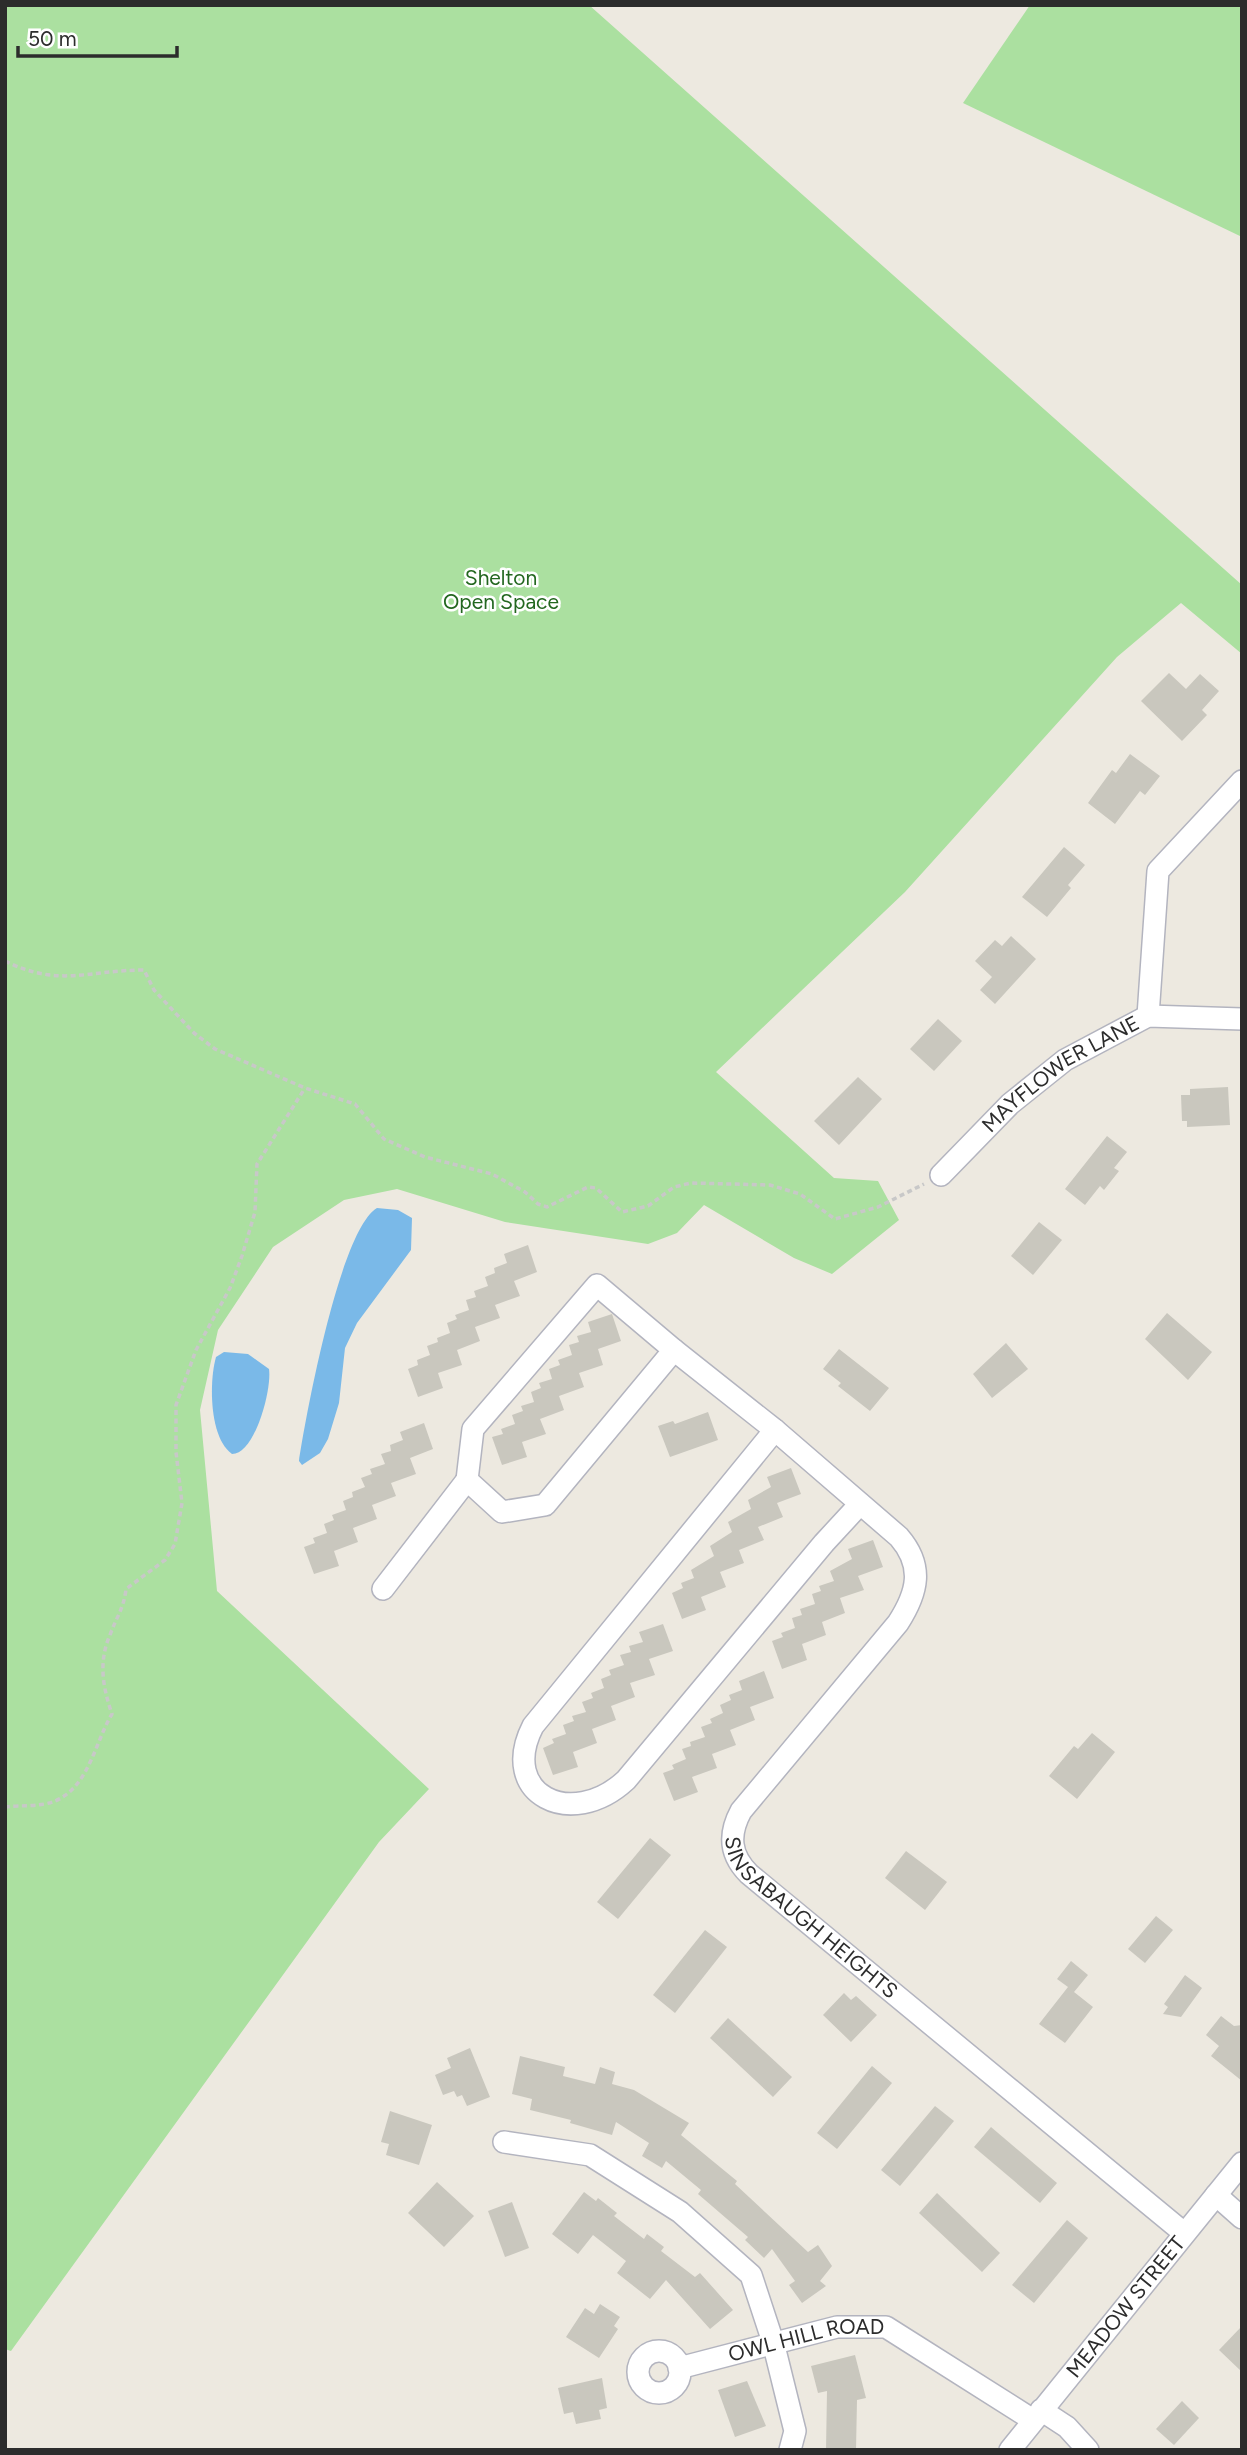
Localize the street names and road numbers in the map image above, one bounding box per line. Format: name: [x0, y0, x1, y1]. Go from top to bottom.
street label: MAYFLOWER LANE: [977, 1010, 1143, 1137]
street label: SINSABAUGH HEIGHTS: [720, 1835, 903, 2003]
street label: MEADOW STREET: [1061, 2231, 1190, 2382]
street label: OWL HILL ROAD: [726, 2314, 884, 2367]

